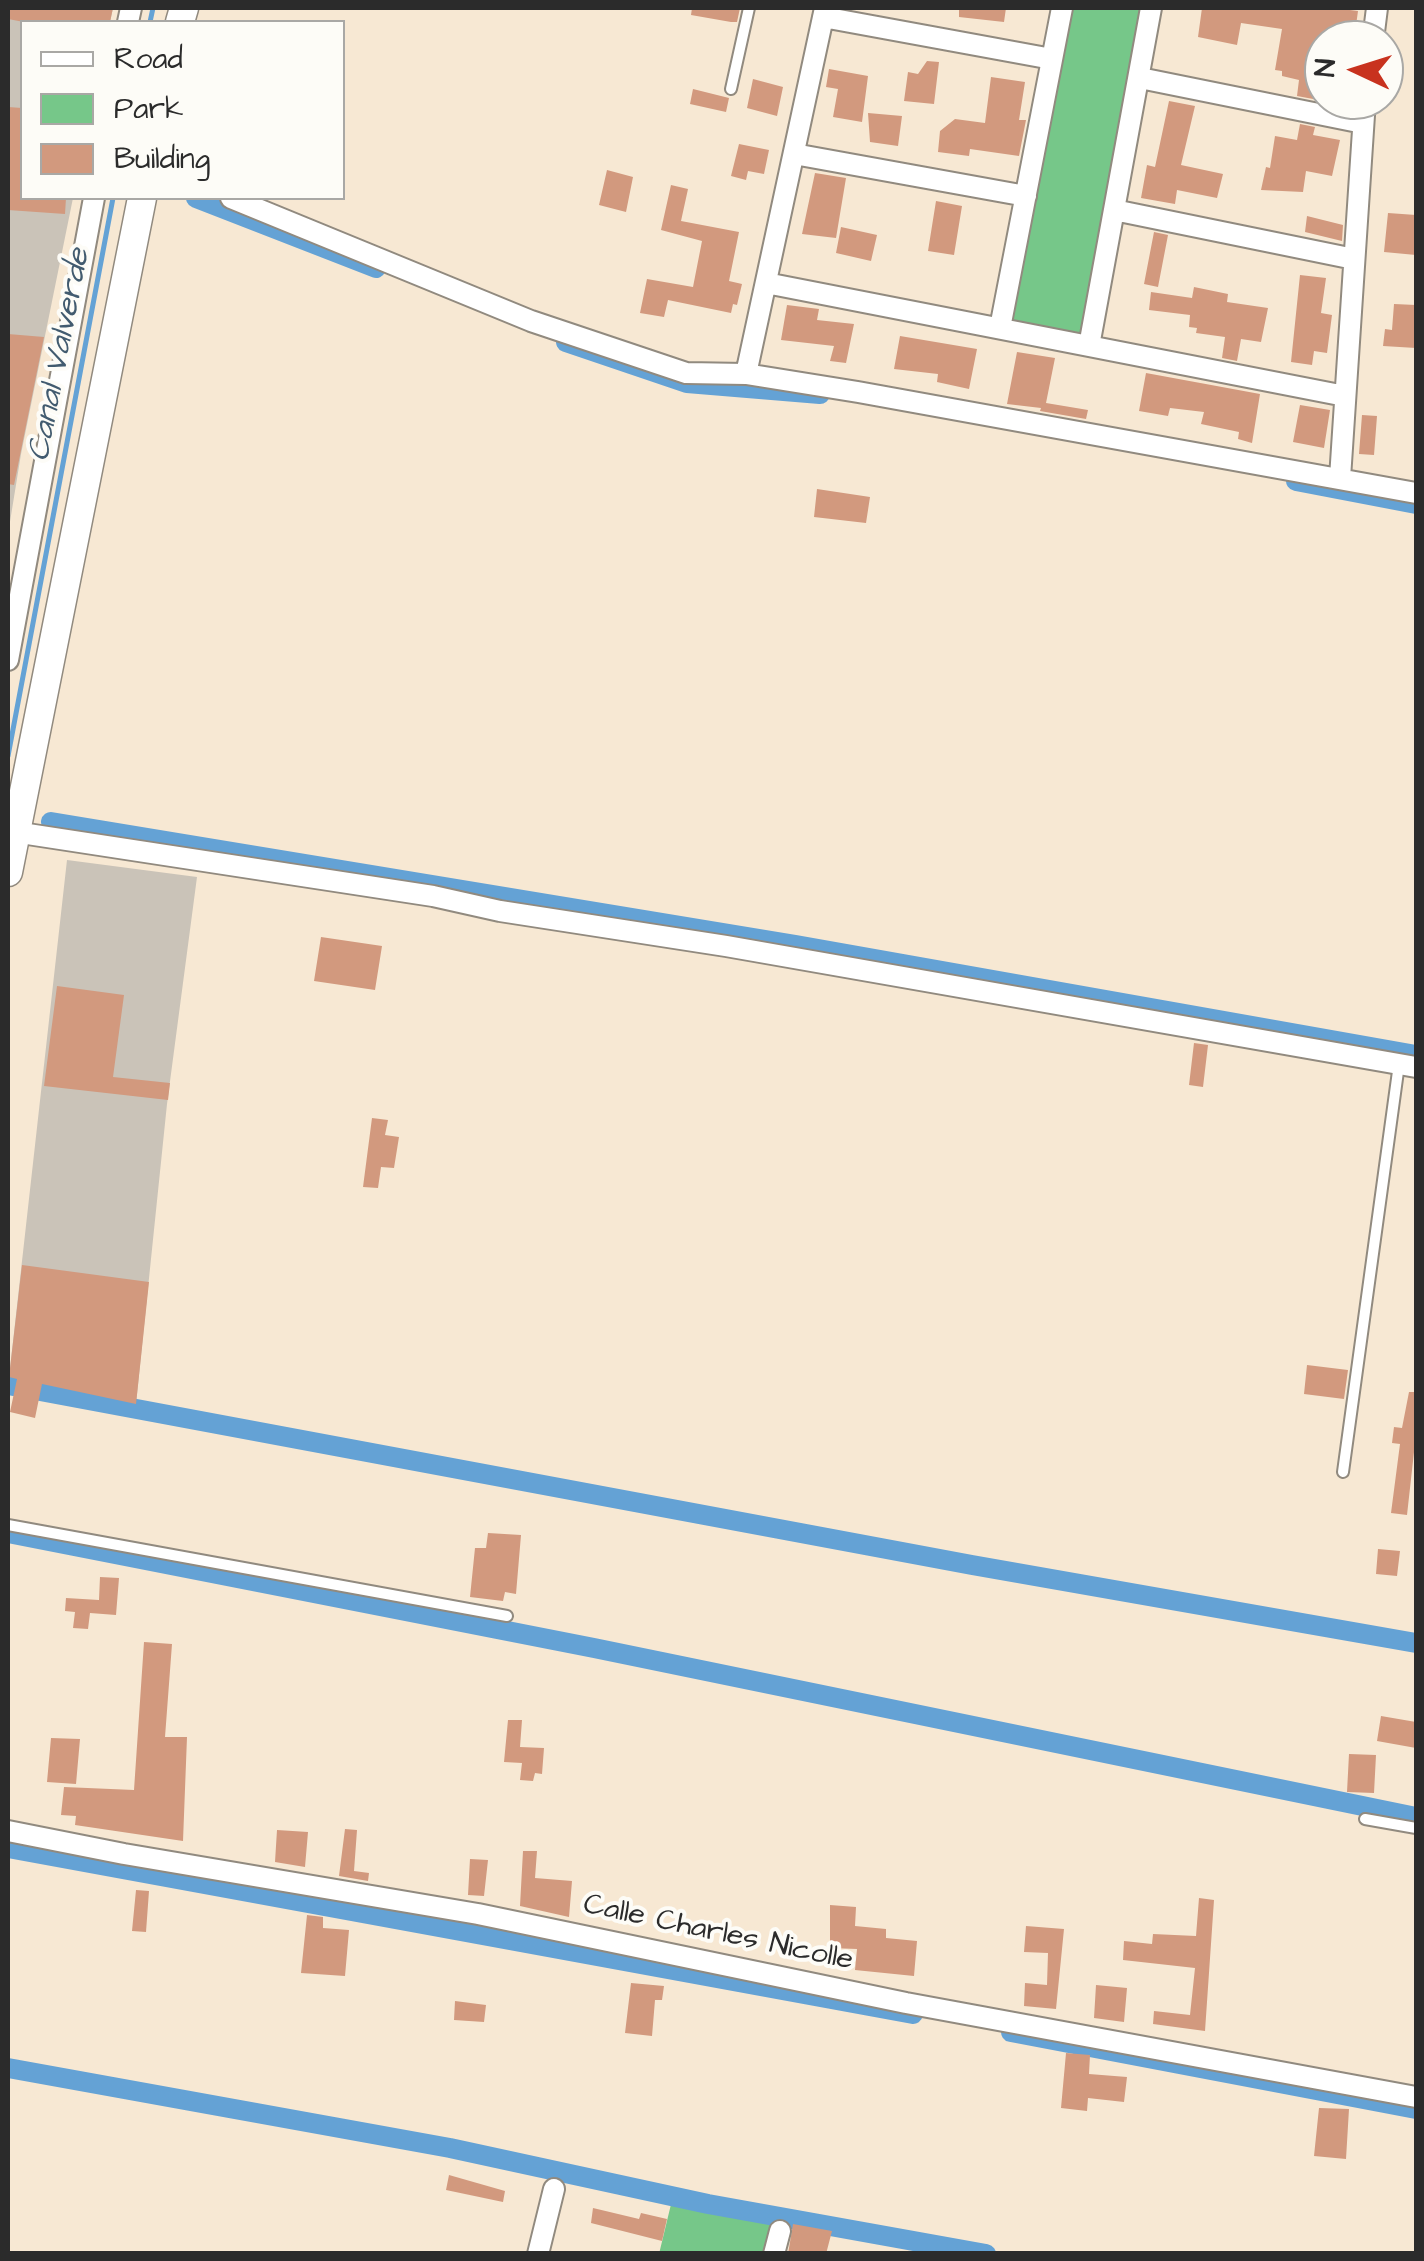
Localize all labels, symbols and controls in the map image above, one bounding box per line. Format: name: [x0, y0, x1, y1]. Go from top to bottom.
legend: [20, 20, 345, 200]
north arrow: [1304, 20, 1404, 120]
text: Road: [114, 38, 183, 80]
text: N: [1306, 58, 1346, 78]
text: Park: [114, 88, 183, 130]
text: Building: [114, 138, 210, 180]
water label: Canal Valverde: [22, 245, 100, 465]
street label: Calle Charles Nicolle: [580, 1888, 856, 1980]

